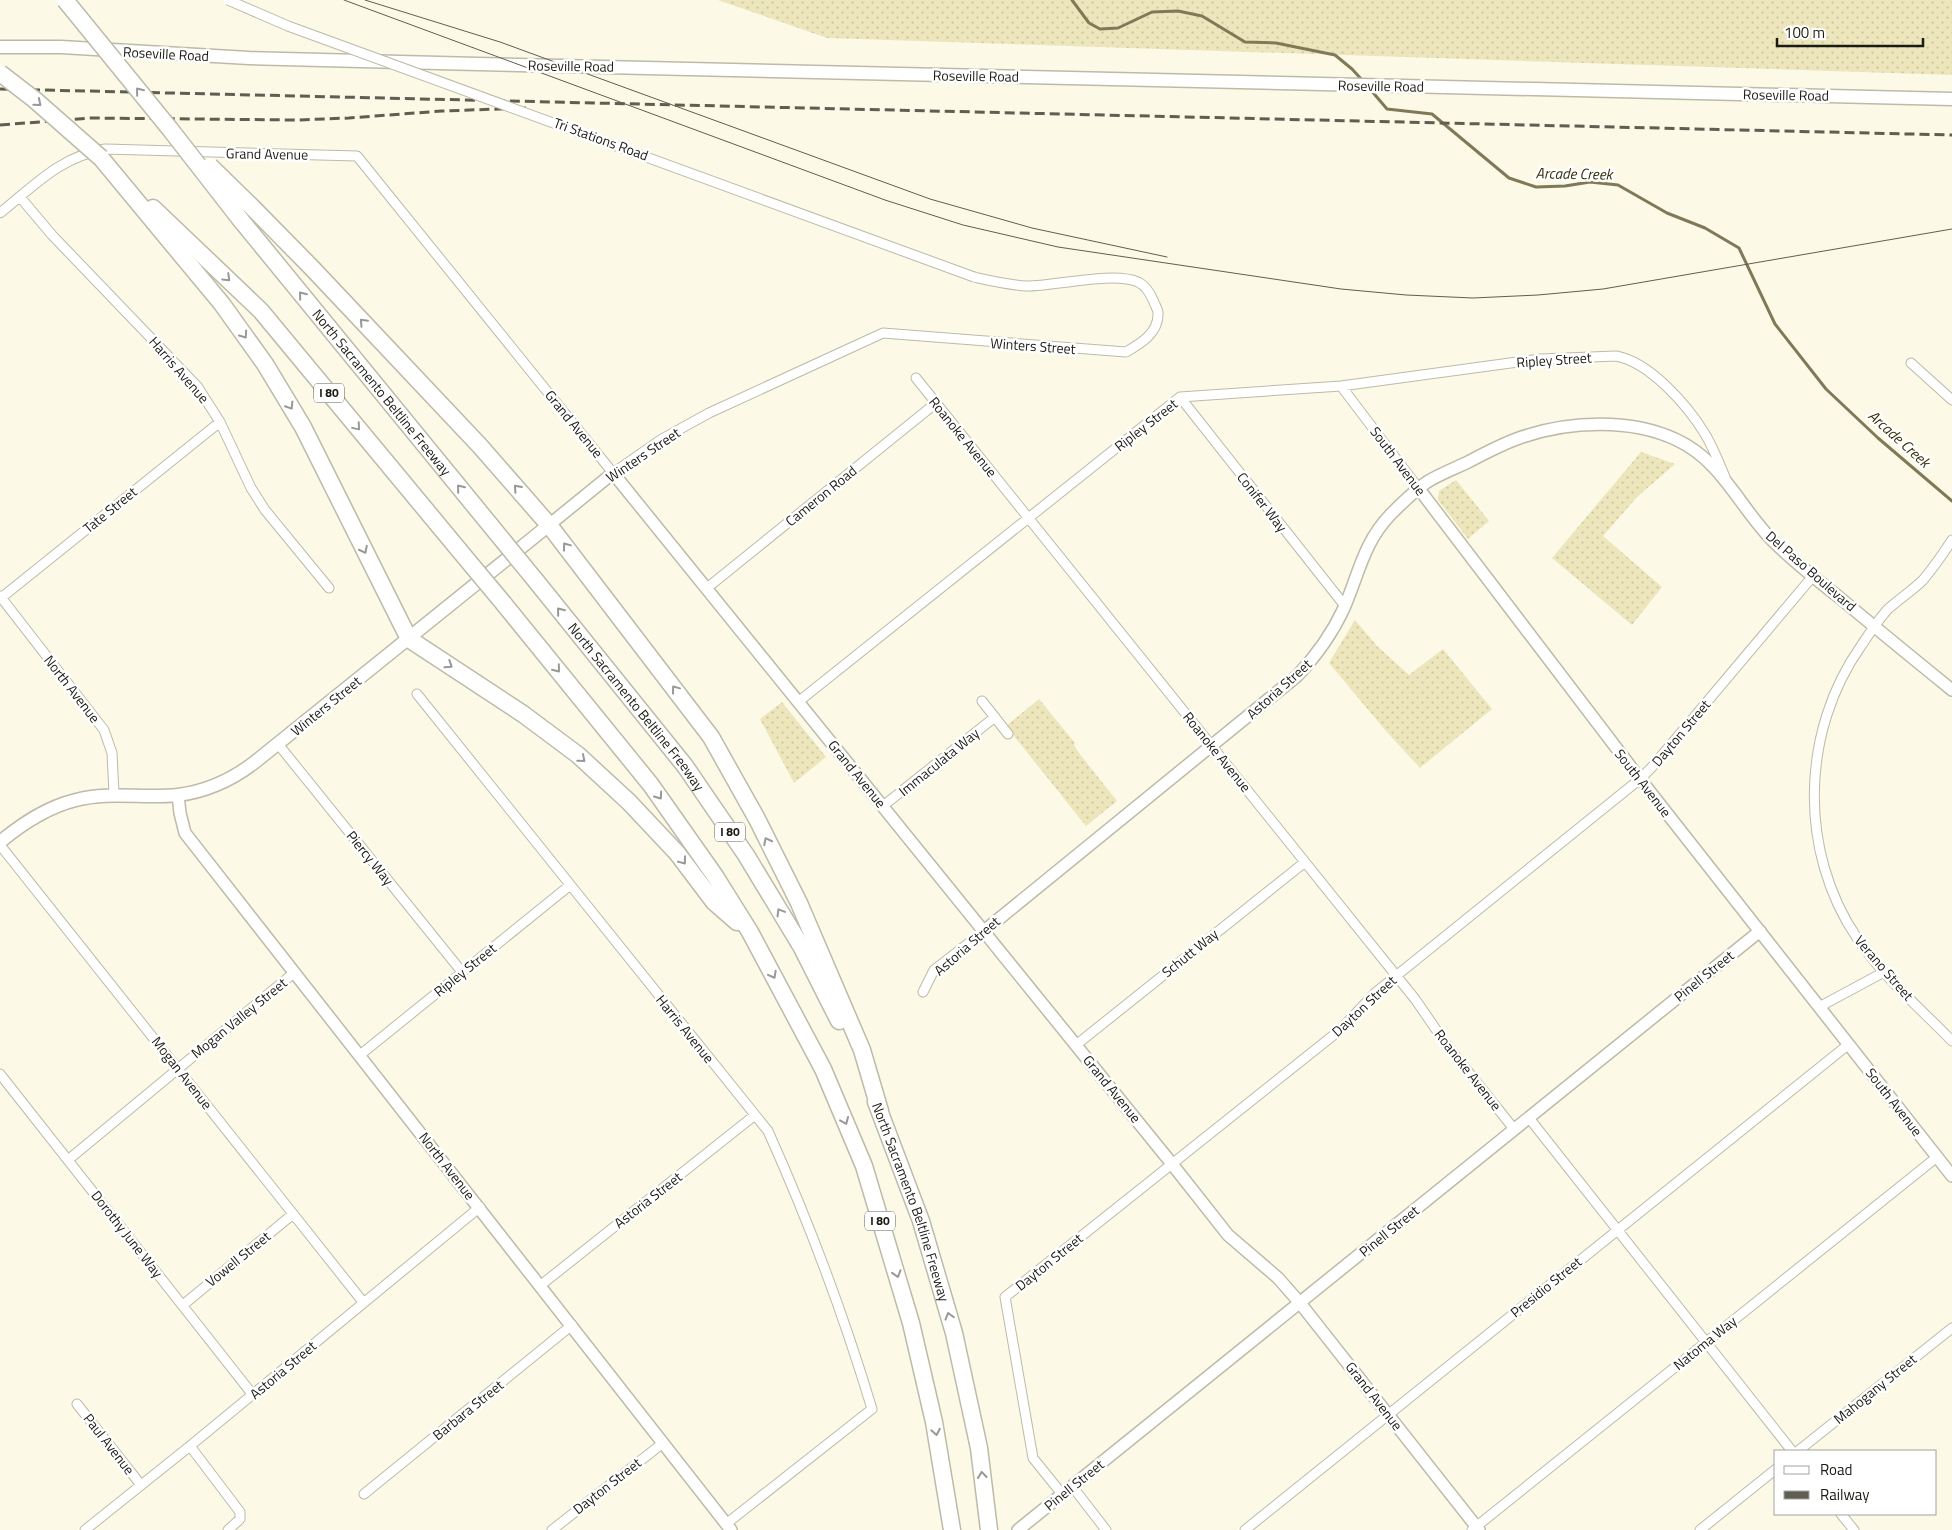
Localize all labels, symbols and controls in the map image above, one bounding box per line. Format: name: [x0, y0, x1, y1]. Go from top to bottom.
scale bar: [1777, 15, 1923, 47]
text: 100 m: [1784, 21, 1825, 44]
street label: Roseville Road: [122, 41, 210, 66]
street label: Roseville Road: [528, 54, 614, 77]
street label: Roseville Road: [933, 64, 1019, 87]
street label: Roseville Road: [1338, 74, 1424, 97]
street label: Roseville Road: [1743, 83, 1829, 106]
one-way arrow: [137, 88, 145, 97]
one-way arrow: [33, 97, 42, 106]
street label: Tri Stations Road: [551, 112, 651, 165]
street label: Grand Avenue: [226, 142, 308, 165]
water label: Arcade Creek: [1535, 161, 1615, 186]
one-way arrow: [221, 272, 230, 281]
one-way arrow: [300, 292, 308, 301]
street label: North Sacramento Beltline Freeway: [308, 304, 457, 480]
one-way arrow: [360, 319, 369, 328]
one-way arrow: [238, 329, 247, 339]
street label: Harris Avenue: [144, 332, 214, 408]
street label: Winters Street: [990, 332, 1076, 359]
street label: Ripley Street: [1516, 346, 1592, 373]
road number: I 80: [314, 383, 344, 402]
street label: Grand Avenue: [540, 385, 608, 462]
street label: Roanoke Avenue: [924, 392, 1002, 481]
street label: Ripley Street: [1110, 393, 1182, 456]
one-way arrow: [284, 400, 293, 409]
water label: Arcade Creek: [1863, 404, 1937, 474]
one-way arrow: [351, 421, 360, 430]
street label: Winters Street: [601, 422, 684, 487]
street label: South Avenue: [1365, 422, 1431, 500]
street label: Cameron Road: [780, 460, 861, 531]
street label: Conifer Way: [1232, 467, 1293, 536]
street label: Tate Street: [78, 481, 141, 538]
one-way arrow: [458, 485, 466, 494]
one-way arrow: [514, 485, 523, 494]
street label: Del Paso Boulevard: [1761, 525, 1861, 616]
one-way arrow: [563, 542, 572, 552]
one-way arrow: [358, 545, 369, 554]
one-way arrow: [558, 608, 566, 617]
street label: North Sacramento Beltline Freeway: [563, 618, 710, 795]
street label: North Avenue: [39, 650, 106, 727]
street label: Astoria Street: [1241, 654, 1316, 724]
one-way arrow: [444, 659, 453, 668]
one-way arrow: [551, 664, 560, 673]
street label: Winters Street: [286, 671, 366, 741]
one-way arrow: [672, 686, 681, 695]
street label: Dayton Street: [1646, 695, 1715, 771]
street label: Roanoke Avenue: [1178, 707, 1256, 796]
street label: Immaculata Way: [894, 722, 984, 801]
street label: Grand Avenue: [823, 735, 891, 812]
street label: South Avenue: [1610, 744, 1677, 821]
one-way arrow: [576, 753, 585, 762]
one-way arrow: [653, 790, 662, 800]
road number: I 80: [715, 822, 745, 842]
street label: Piercy Way: [342, 826, 399, 890]
one-way arrow: [764, 837, 774, 846]
one-way arrow: [677, 855, 686, 865]
one-way arrow: [776, 908, 786, 917]
street label: Astoria Street: [929, 911, 1004, 980]
street label: Schutt Way: [1157, 923, 1223, 982]
street label: Verano Street: [1850, 930, 1919, 1005]
street label: Ripley Street: [429, 938, 501, 1001]
street label: Pinell Street: [1669, 945, 1738, 1006]
one-way arrow: [767, 970, 777, 979]
street label: Dayton Street: [1327, 970, 1401, 1041]
street label: Mogan Valley Street: [186, 972, 291, 1063]
street label: Harris Avenue: [651, 990, 720, 1067]
street label: Roanoke Avenue: [1430, 1025, 1507, 1115]
street label: Mogan Avenue: [147, 1032, 218, 1114]
street label: Grand Avenue: [1078, 1050, 1146, 1127]
street label: South Avenue: [1861, 1063, 1928, 1140]
street label: North Sacramento Beltline Freeway: [867, 1099, 955, 1304]
one-way arrow: [839, 1116, 849, 1124]
street label: North Avenue: [414, 1127, 481, 1204]
street label: Astoria Street: [609, 1166, 686, 1233]
street label: Dorothy June Way: [87, 1186, 168, 1282]
street label: Pinell Street: [1354, 1200, 1423, 1261]
road number: I 80: [865, 1212, 895, 1230]
street label: Vowell Street: [201, 1226, 275, 1291]
street label: Dayton Street: [1010, 1228, 1087, 1295]
street label: Presidio Street: [1505, 1251, 1586, 1322]
one-way arrow: [891, 1270, 901, 1278]
street label: Natoma Way: [1668, 1310, 1741, 1375]
one-way arrow: [945, 1313, 955, 1321]
street label: Astoria Street: [245, 1335, 321, 1404]
street label: Mahogany Street: [1829, 1349, 1921, 1429]
street label: Grand Avenue: [1341, 1357, 1408, 1435]
street label: Barbara Street: [428, 1374, 508, 1445]
street label: Paul Avenue: [79, 1409, 140, 1479]
one-way arrow: [930, 1428, 941, 1436]
legend: [1774, 1450, 1937, 1515]
street label: Dayton Street: [568, 1452, 645, 1519]
street label: Pinell Street: [1039, 1454, 1108, 1515]
text: Road: [1820, 1458, 1852, 1481]
one-way arrow: [978, 1471, 988, 1480]
text: Railway: [1820, 1483, 1870, 1506]

